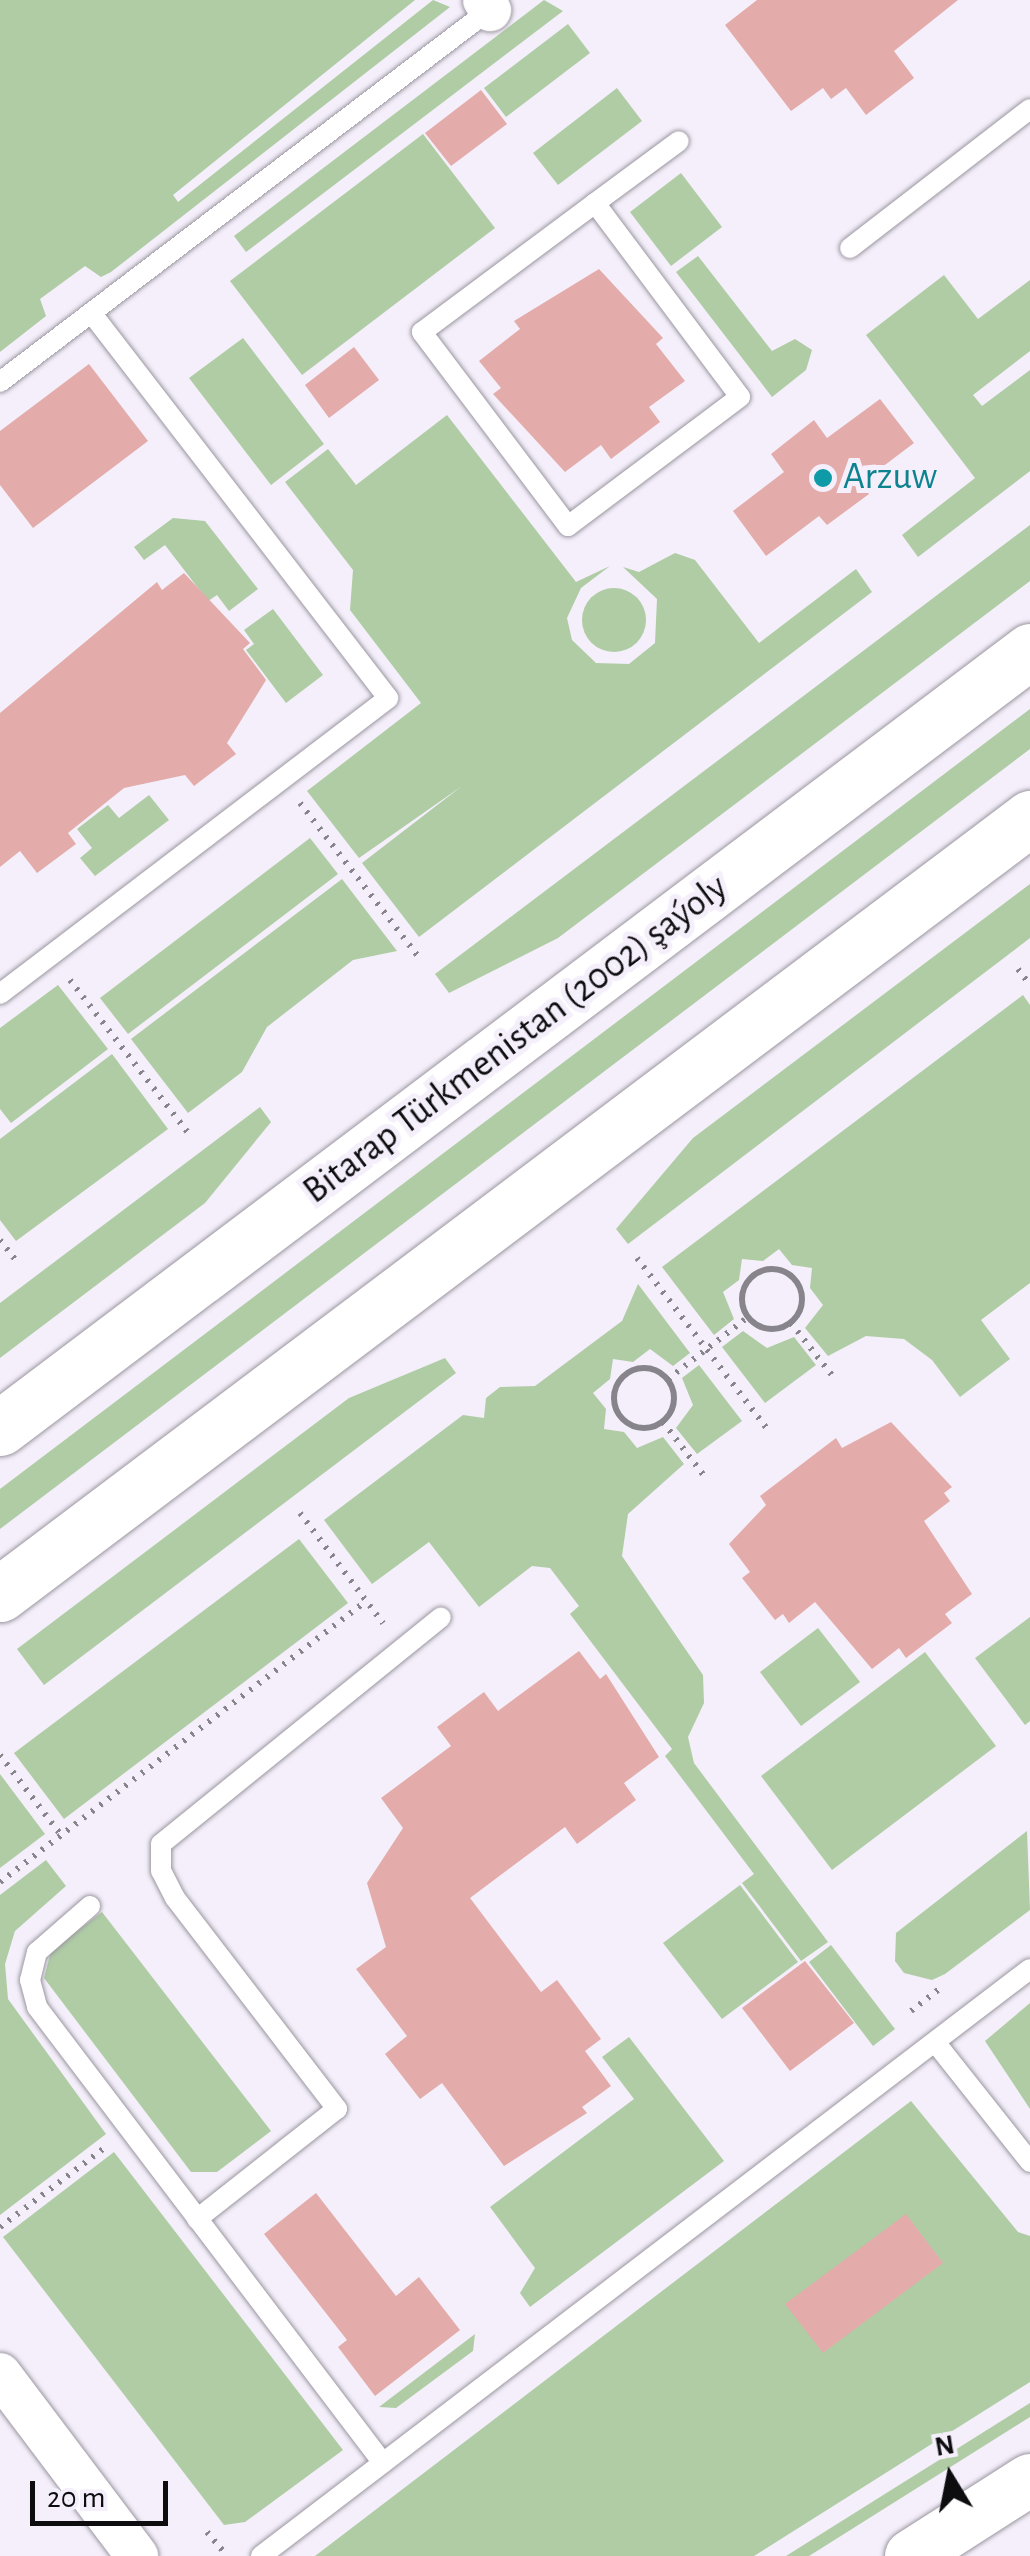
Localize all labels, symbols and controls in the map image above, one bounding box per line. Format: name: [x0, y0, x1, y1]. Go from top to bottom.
place label: Arzuw: [843, 455, 937, 501]
marker: Arzuw: [812, 467, 834, 489]
street label: Bitarap Türkmenistan (2002) şaýoly: [295, 865, 737, 1215]
north arrow: [900, 2426, 1000, 2526]
text: N: [933, 2431, 957, 2462]
scale bar: [35, 2461, 172, 2523]
text: 20 m: [47, 2483, 105, 2513]

